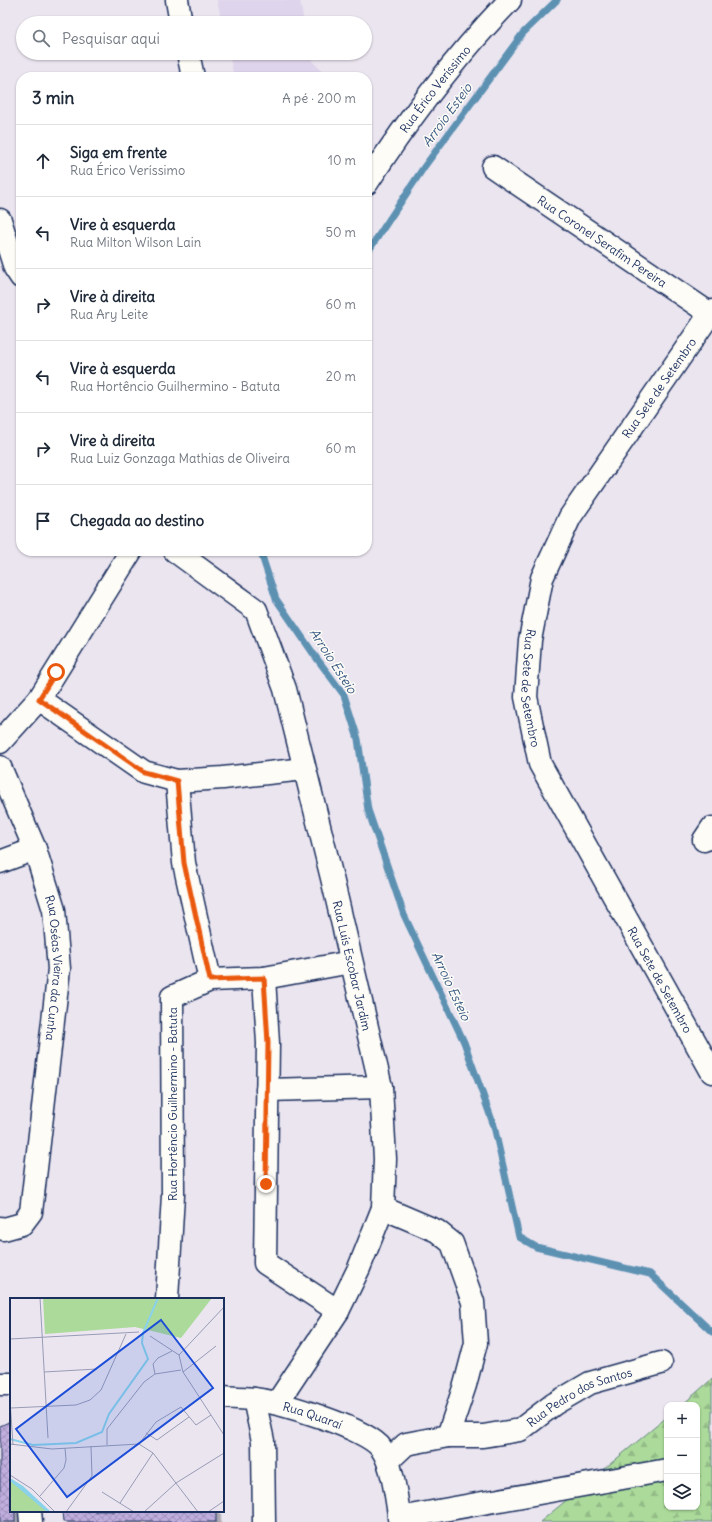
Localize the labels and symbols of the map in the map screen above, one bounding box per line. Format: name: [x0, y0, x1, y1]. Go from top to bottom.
street label: Rua Érico Veríssimo: [396, 42, 473, 135]
water label: Arroio Esteio: [418, 79, 476, 150]
street label: Rua Coronel Serafim Pereira: [535, 192, 670, 290]
street label: Rua Sete de Setembro: [619, 335, 699, 441]
water label: Arroio Esteio: [306, 625, 361, 697]
street label: Rua Sete de Setembro: [518, 628, 544, 749]
route start: [47, 663, 65, 681]
street label: Rua Oséas Vieira da Cunha: [42, 893, 67, 1042]
street label: Rua Luís Escobar Jardim: [330, 899, 375, 1033]
street label: Rua Sete de Setembro: [625, 924, 696, 1036]
water label: Arroio Esteio: [428, 949, 475, 1024]
street label: Rua Hortêncio Guilhermino - Batuta: [165, 1007, 180, 1201]
route end: [257, 1175, 275, 1193]
inset map: [10, 1298, 224, 1512]
street label: Rua Pedro dos Santos: [523, 1364, 634, 1430]
street label: Rua Quaraí: [281, 1398, 345, 1432]

